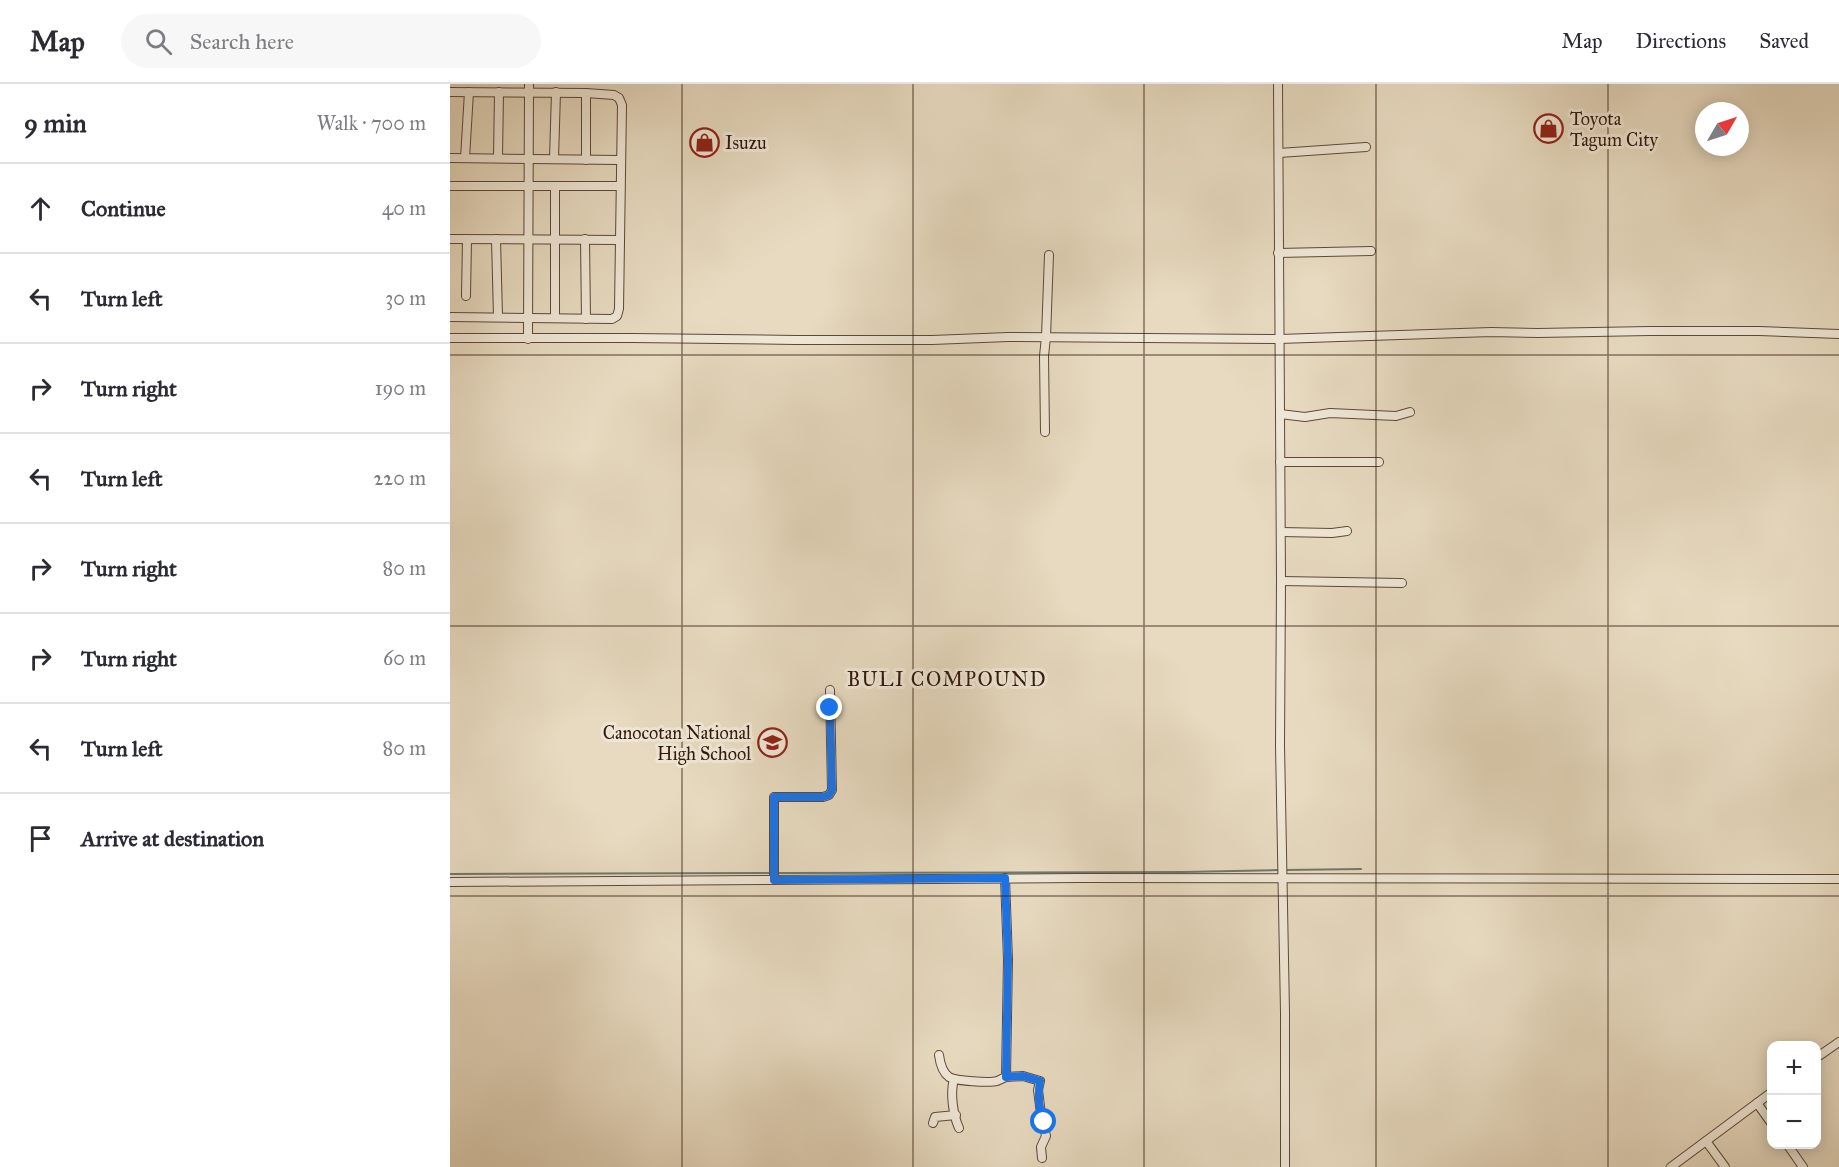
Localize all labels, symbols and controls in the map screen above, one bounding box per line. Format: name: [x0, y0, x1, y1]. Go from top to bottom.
search box: [121, 14, 541, 68]
text: Map: [30, 24, 85, 59]
icon: search: [142, 25, 175, 58]
text: Search here: [190, 28, 294, 55]
text: Map: [1562, 28, 1603, 54]
text: Directions: [1636, 28, 1726, 54]
text: Saved: [1759, 28, 1809, 54]
north arrow: [1695, 102, 1749, 156]
text: 9 min: [24, 107, 87, 139]
place label: Toyota Tagum City: [1570, 108, 1659, 152]
text: Walk · 700 m: [317, 111, 426, 135]
shop icon: Toyota Tagum City: [1533, 113, 1565, 145]
shop icon: Isuzu: [688, 127, 720, 159]
place label: Isuzu: [725, 132, 767, 154]
icon: ahead: [24, 192, 57, 225]
text: Continue: [81, 195, 166, 222]
text: 40 m: [382, 196, 426, 220]
icon: left: [24, 282, 57, 315]
text: Turn left: [81, 285, 163, 312]
text: 30 m: [385, 286, 426, 310]
icon: right: [24, 372, 57, 405]
text: Turn right: [81, 375, 177, 402]
text: 190 m: [375, 376, 426, 400]
icon: left: [24, 462, 57, 495]
text: Turn left: [81, 465, 163, 492]
text: 220 m: [374, 466, 426, 490]
icon: right: [24, 552, 57, 585]
text: Turn right: [81, 555, 177, 582]
text: 80 m: [383, 556, 426, 580]
icon: right: [24, 642, 57, 675]
text: Turn right: [81, 645, 177, 672]
text: 60 m: [383, 646, 426, 670]
district label: BULI COMPOUND: [847, 667, 1047, 691]
route end: [816, 694, 842, 720]
place label: Canocotan National High School: [603, 722, 751, 766]
school or university icon: Canocotan National High School: [756, 727, 788, 759]
icon: left: [24, 732, 57, 765]
text: Turn left: [81, 735, 163, 762]
text: 80 m: [383, 736, 426, 760]
icon: arrive: [24, 822, 57, 855]
text: Arrive at destination: [81, 825, 264, 852]
map controls: [1767, 1041, 1821, 1149]
button: +: [1767, 1041, 1821, 1095]
button: −: [1767, 1095, 1821, 1149]
route start: [1030, 1108, 1056, 1134]

